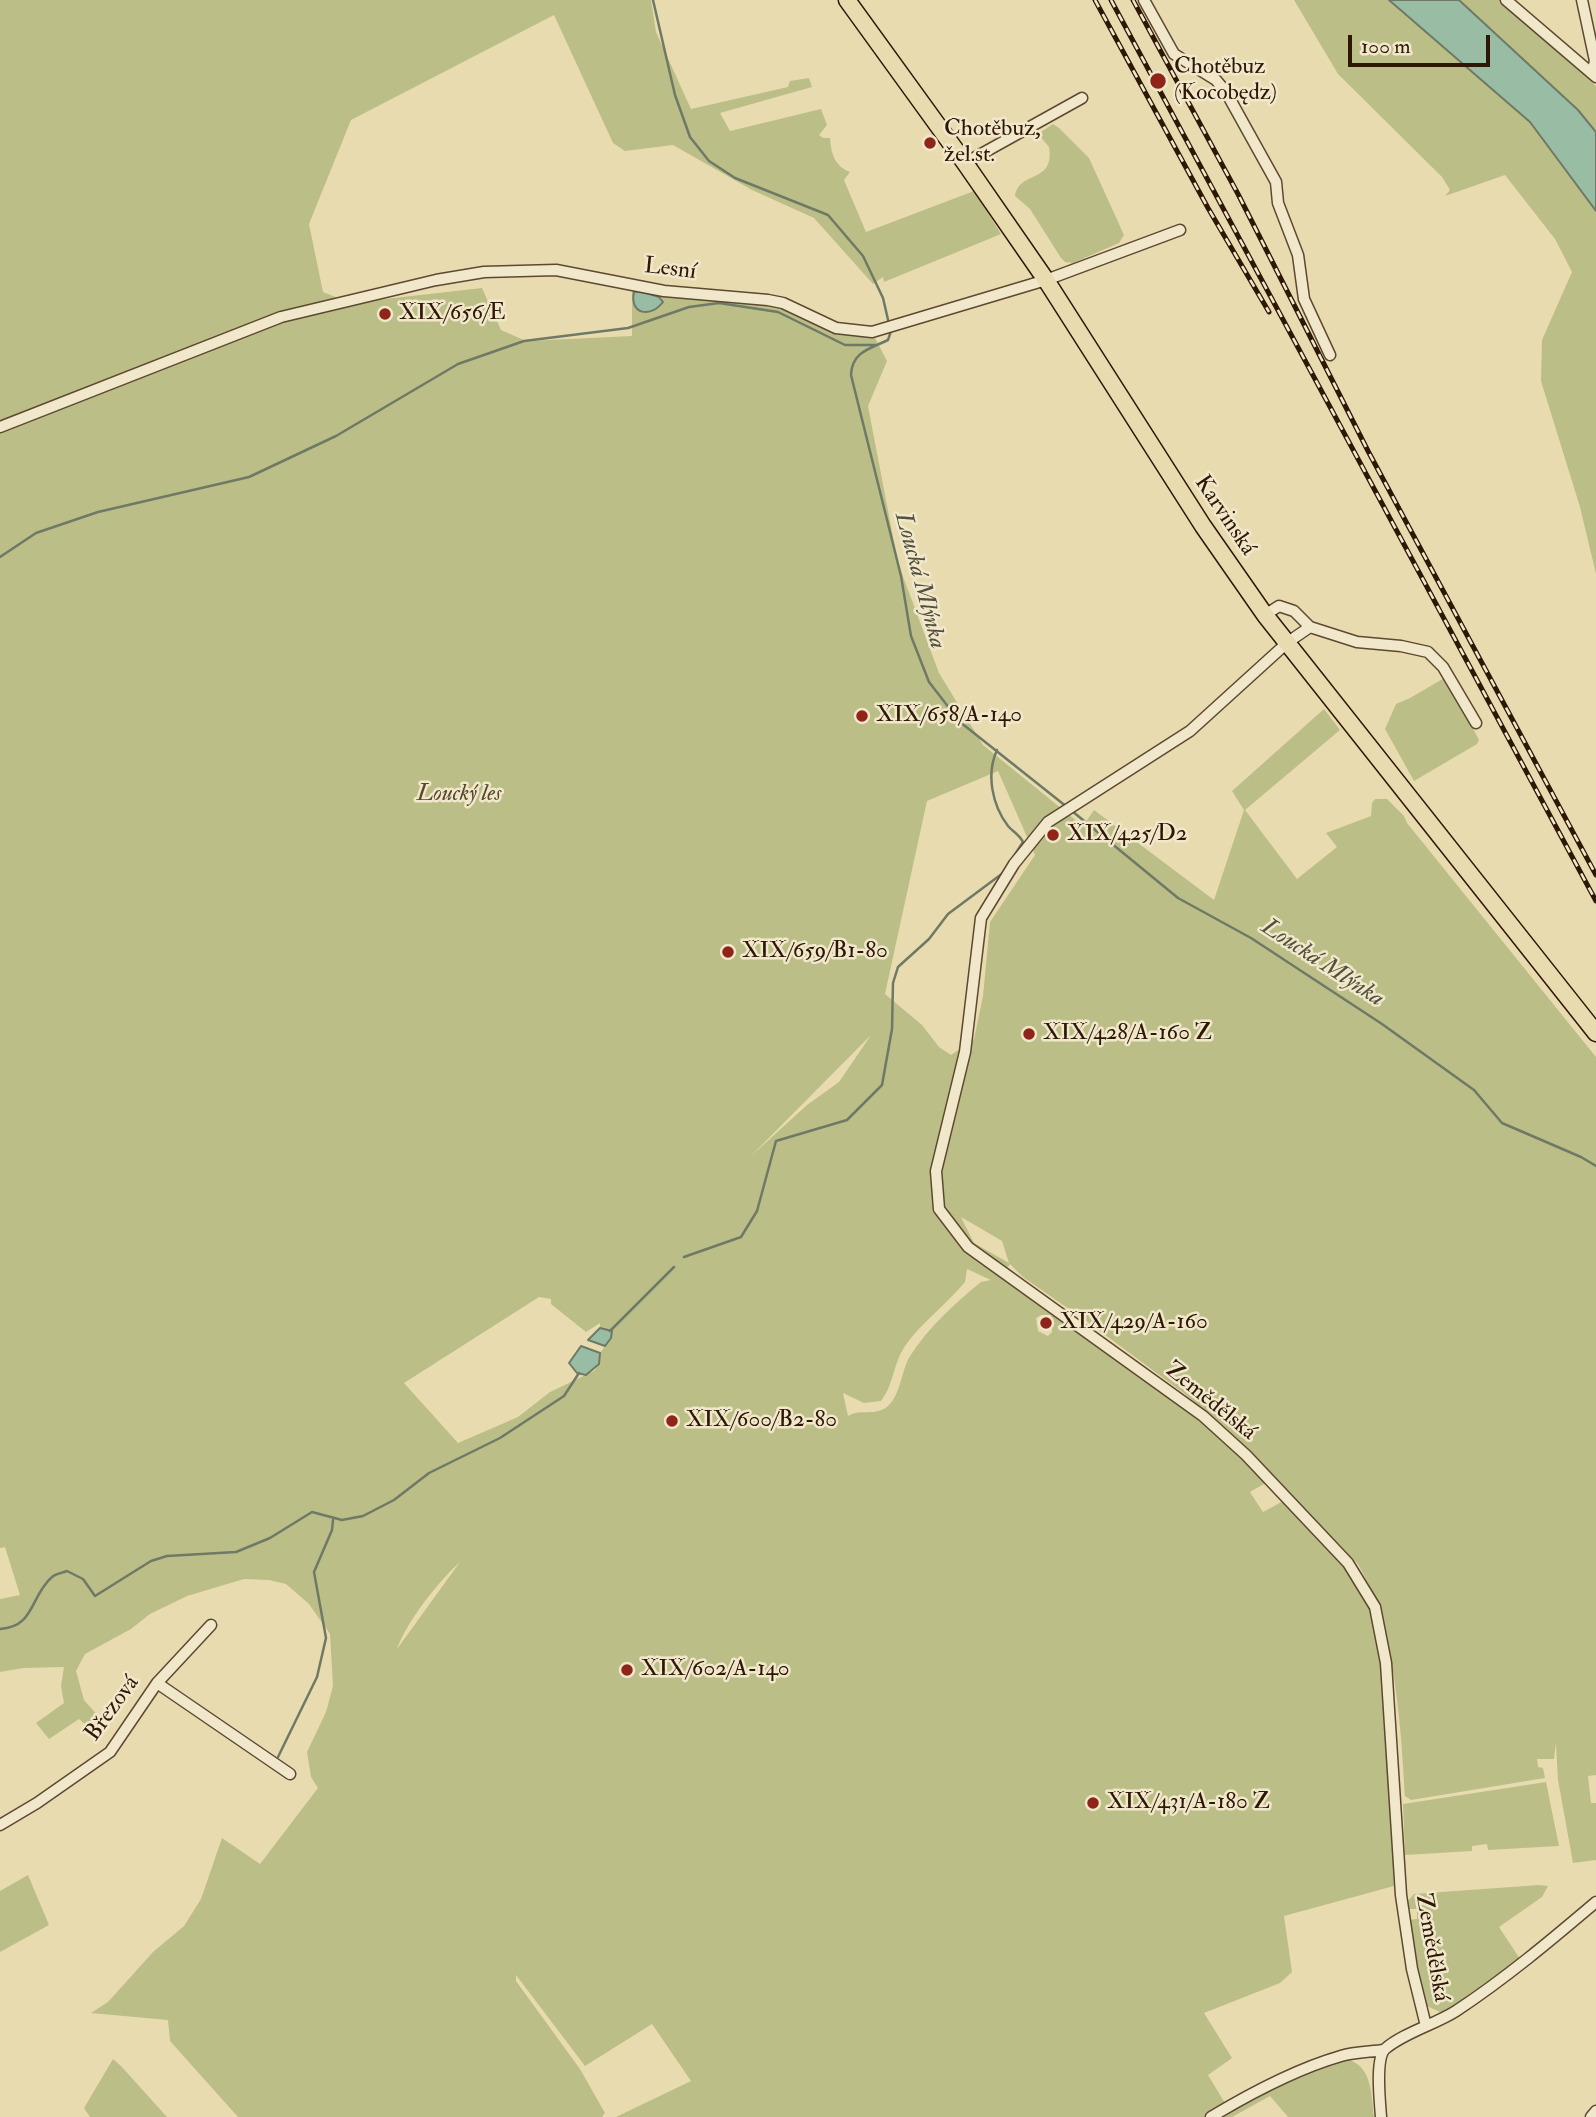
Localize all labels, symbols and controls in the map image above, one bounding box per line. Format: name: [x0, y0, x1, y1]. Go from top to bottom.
scale bar: [1351, 21, 1493, 65]
text: 100 m: [1361, 33, 1411, 60]
place label: Chotěbuz (Kocobędz): [1174, 54, 1277, 108]
marker: Chotěbuz (Kocobędz): [1148, 71, 1168, 91]
place label: Chotěbuz, žel.st.: [944, 116, 1041, 170]
marker: Chotěbuz, žel.st.: [922, 135, 938, 151]
street label: Lesní: [642, 253, 698, 287]
place label: XIX/656/E: [399, 300, 506, 328]
marker: XIX/656/E: [377, 306, 393, 322]
street label: Karvinská: [1187, 471, 1261, 561]
water label: Loucká Mlýnka: [887, 510, 951, 652]
place label: XIX/658/A-140: [876, 702, 1022, 730]
marker: XIX/658/A-140: [854, 708, 870, 724]
park label: Loucký les: [417, 781, 501, 809]
place label: XIX/425/D2: [1067, 821, 1187, 849]
marker: XIX/425/D2: [1045, 827, 1061, 843]
water label: Loucká Mlýnka: [1255, 914, 1389, 1014]
place label: XIX/659/B1-80: [742, 938, 888, 966]
marker: XIX/659/B1-80: [720, 944, 736, 960]
place label: XIX/428/A-160 Z: [1043, 1020, 1212, 1048]
marker: XIX/428/A-160 Z: [1021, 1026, 1037, 1042]
place label: XIX/429/A-160: [1060, 1309, 1208, 1337]
marker: XIX/429/A-160: [1038, 1315, 1054, 1331]
street label: Zemědělská: [1159, 1357, 1261, 1447]
place label: XIX/600/B2-80: [686, 1407, 837, 1435]
marker: XIX/600/B2-80: [664, 1413, 680, 1429]
place label: XIX/602/A-140: [641, 1656, 790, 1684]
marker: XIX/602/A-140: [619, 1662, 635, 1678]
street label: Březová: [80, 1671, 146, 1747]
place label: XIX/431/A-180 Z: [1107, 1789, 1270, 1817]
marker: XIX/431/A-180 Z: [1085, 1795, 1101, 1811]
street label: Zemědělská: [1408, 1892, 1454, 2004]

